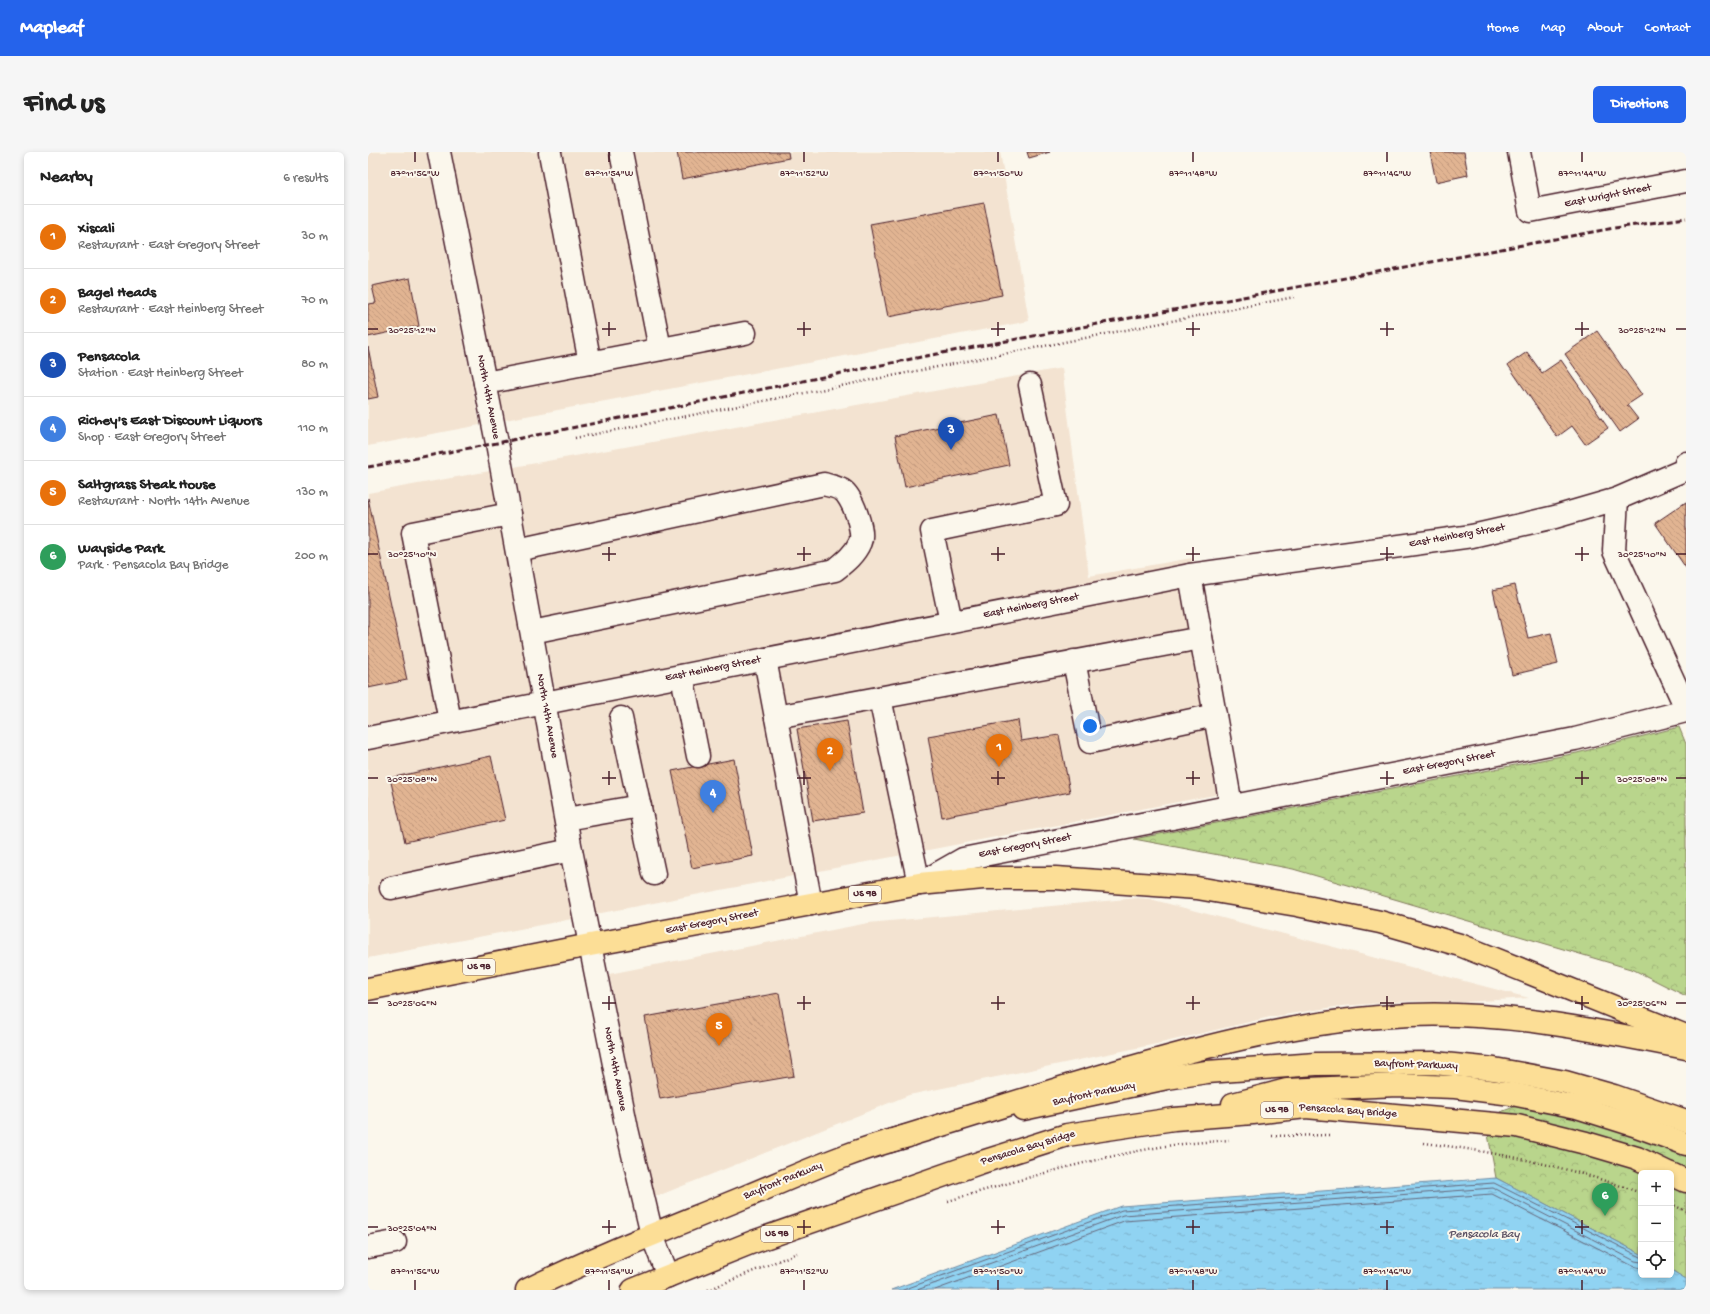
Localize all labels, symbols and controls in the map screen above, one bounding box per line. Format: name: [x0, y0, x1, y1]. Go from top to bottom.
text: Mapleaf: [20, 17, 83, 40]
text: Home: [1487, 20, 1519, 37]
text: Map: [1541, 20, 1565, 37]
text: About: [1587, 20, 1623, 37]
text: Contact: [1645, 20, 1690, 37]
button: Directions: [1593, 86, 1686, 123]
text: Find us: [24, 88, 104, 121]
text: Nearby: [40, 168, 93, 188]
text: 87°11'56"W: [391, 168, 440, 180]
text: 87°11'54"W: [585, 168, 634, 180]
text: 87°11'52"W: [780, 168, 829, 180]
text: 87°11'50"W: [973, 168, 1023, 180]
text: 87°11'48"W: [1169, 168, 1218, 180]
text: 87°11'46"W: [1363, 168, 1412, 180]
text: 87°11'44"W: [1558, 168, 1606, 180]
text: 6 results: [283, 171, 328, 186]
street label: East Wright Street: [1564, 181, 1654, 210]
text: Xiscali: [78, 220, 115, 238]
text: 1: [50, 229, 56, 244]
text: 30 m: [302, 229, 328, 244]
text: Restaurant · East Gregory Street: [78, 238, 259, 253]
text: Bagel Heads: [78, 284, 156, 302]
text: 2: [50, 293, 56, 308]
text: 70 m: [302, 293, 328, 308]
text: Restaurant · East Heinberg Street: [78, 302, 263, 317]
text: 30°25'12"N: [387, 325, 436, 337]
text: 30°25'12"N: [1617, 325, 1666, 337]
text: Pensacola: [78, 348, 140, 366]
street label: North 14th Avenue: [474, 354, 502, 440]
text: 3: [50, 357, 56, 372]
text: 80 m: [301, 357, 328, 372]
text: Station · East Heinberg Street: [78, 366, 243, 381]
text: Richey's East Discount Liquors: [78, 412, 262, 430]
pin: 3: [938, 417, 964, 450]
text: 4: [50, 421, 56, 436]
text: 110 m: [298, 421, 328, 436]
text: Shop · East Gregory Street: [78, 430, 225, 445]
text: Saltgrass Steak House: [78, 476, 216, 494]
text: 5: [50, 485, 56, 500]
text: 130 m: [296, 485, 328, 500]
text: Restaurant · North 14th Avenue: [78, 494, 250, 509]
street label: East Heinberg Street: [1408, 521, 1507, 550]
text: Wayside Park: [78, 540, 164, 558]
text: 6: [50, 549, 56, 564]
text: 200 m: [295, 549, 328, 564]
text: 30°25'10"N: [387, 549, 437, 561]
text: 30°25'10"N: [1617, 549, 1667, 561]
text: Park · Pensacola Bay Bridge: [78, 558, 229, 573]
street label: East Heinberg Street: [982, 591, 1081, 621]
street label: East Heinberg Street: [664, 654, 763, 684]
street label: North 14th Avenue: [534, 673, 560, 759]
your location: [1080, 716, 1100, 736]
pin: 1: [986, 734, 1012, 767]
pin: 2: [817, 738, 843, 771]
street label: East Gregory Street: [1402, 748, 1498, 778]
text: 30°25'08"N: [386, 774, 437, 786]
text: 30°25'08"N: [1616, 774, 1667, 786]
pin: 4: [700, 780, 726, 813]
street label: East Gregory Street: [978, 831, 1074, 861]
road number: US 98: [849, 886, 881, 902]
street label: East Gregory Street: [665, 907, 761, 937]
road number: US 98: [463, 959, 495, 975]
text: 30°25'06"N: [386, 998, 437, 1010]
text: 30°25'06"N: [1616, 998, 1667, 1010]
pin: 5: [706, 1013, 732, 1046]
street label: North 14th Avenue: [601, 1026, 629, 1112]
street label: Bayfront Parkway: [1373, 1057, 1459, 1072]
street label: Bayfront Parkway: [1051, 1078, 1137, 1109]
road number: US 98: [1261, 1102, 1293, 1118]
street label: Pensacola Bay Bridge: [1298, 1102, 1397, 1120]
street label: Pensacola Bay Bridge: [979, 1128, 1077, 1168]
street label: Bayfront Parkway: [741, 1159, 824, 1203]
map controls: [1638, 1170, 1674, 1278]
button: +: [1638, 1170, 1674, 1206]
pin: 6: [1592, 1183, 1618, 1216]
button: −: [1638, 1206, 1674, 1242]
text: 30°25'04"N: [386, 1223, 437, 1235]
road number: US 98: [761, 1226, 793, 1242]
water label: Pensacola Bay: [1449, 1228, 1520, 1242]
button: locate: [1638, 1242, 1674, 1278]
text: 87°11'56"W: [391, 1266, 440, 1278]
text: 87°11'54"W: [585, 1266, 634, 1278]
text: 87°11'52"W: [780, 1266, 829, 1278]
text: 87°11'50"W: [973, 1266, 1023, 1278]
text: 87°11'48"W: [1169, 1266, 1218, 1278]
text: 87°11'46"W: [1363, 1266, 1412, 1278]
text: 87°11'44"W: [1558, 1266, 1606, 1278]

